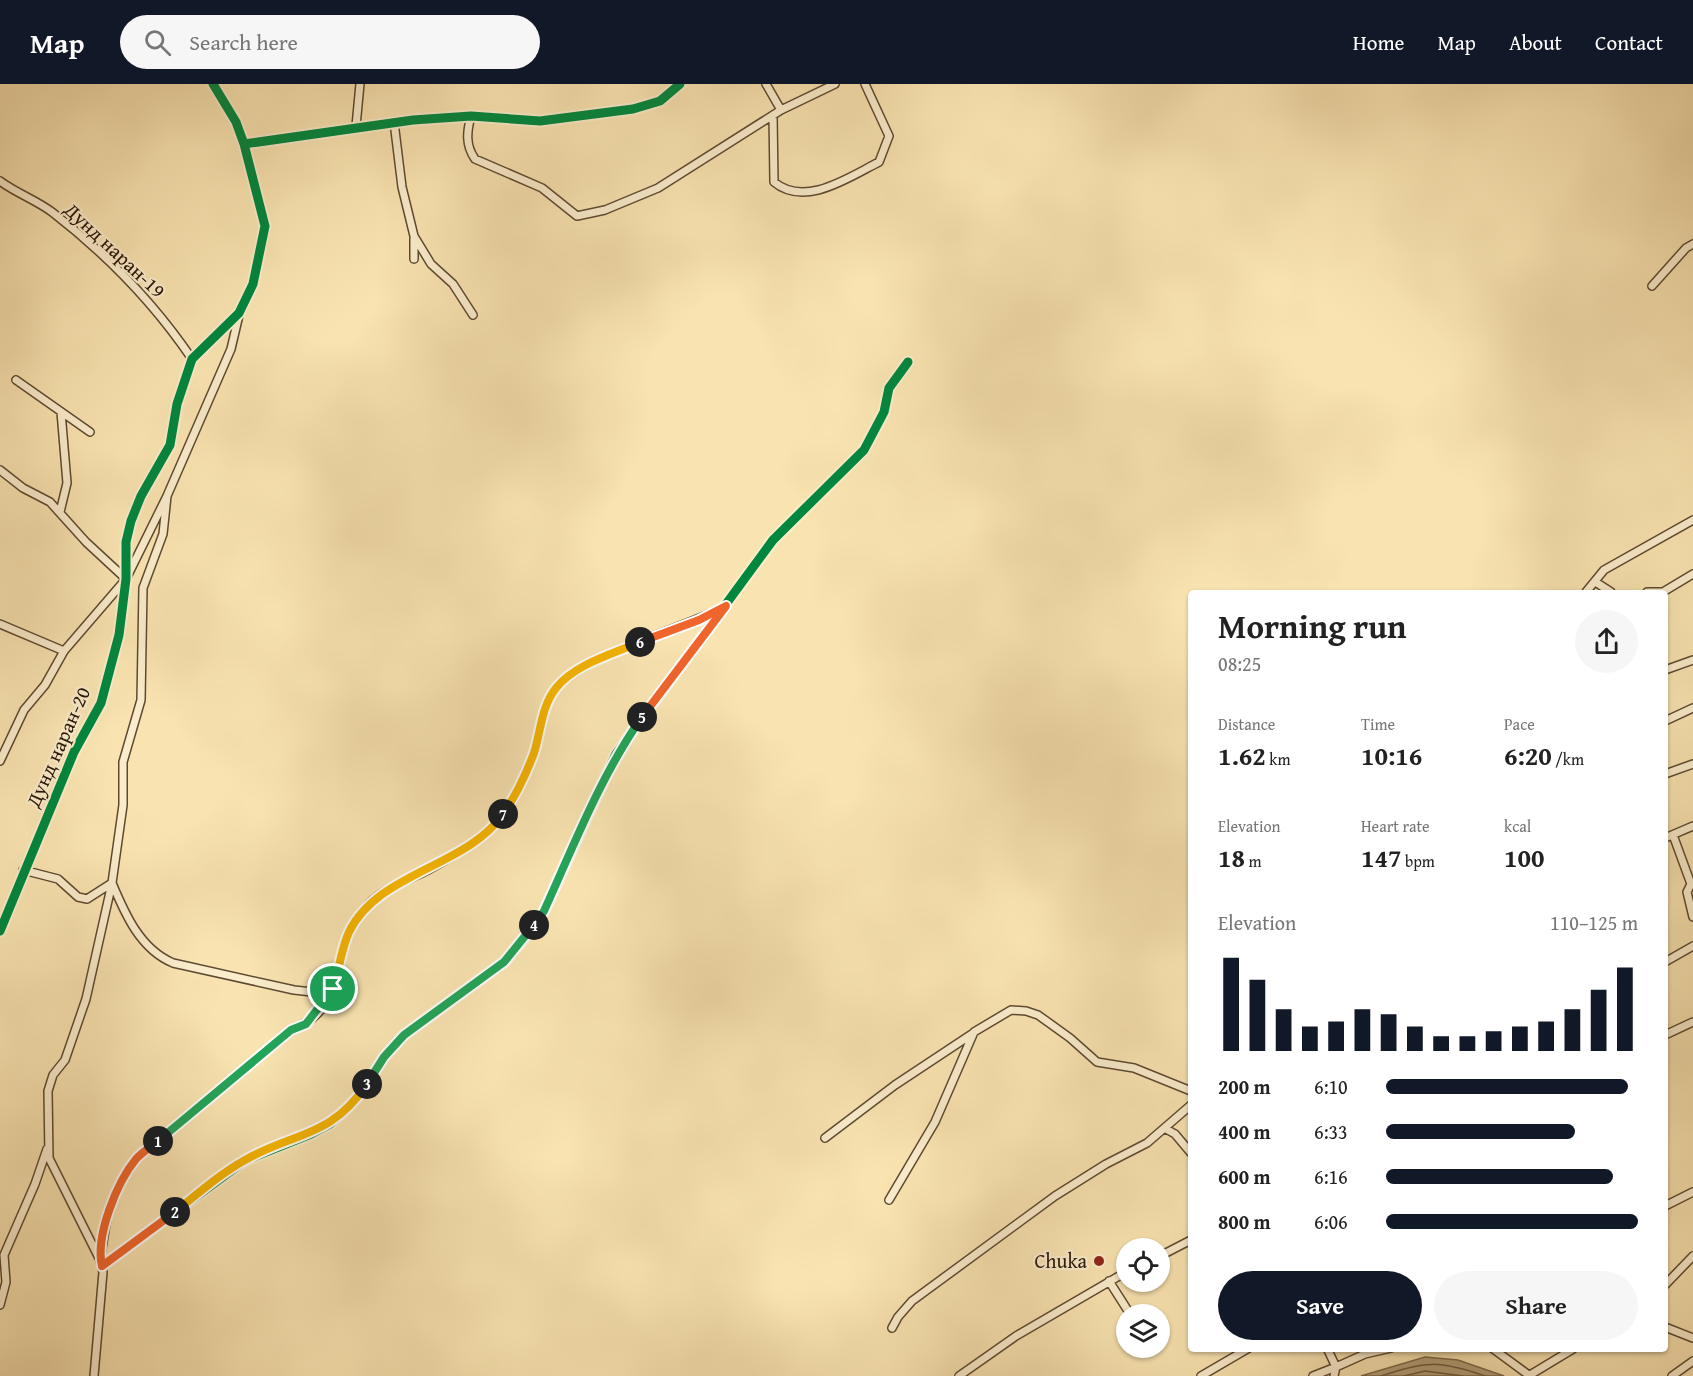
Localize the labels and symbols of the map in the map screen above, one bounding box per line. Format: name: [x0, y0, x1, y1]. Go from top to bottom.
street label: Дунд наран-19: [58, 194, 172, 304]
pin: 6: [625, 627, 655, 657]
street label: Дунд наран-20: [18, 682, 97, 813]
pin: 5: [627, 702, 657, 732]
pin: 7: [488, 799, 518, 829]
pin: 4: [519, 910, 549, 940]
pin: [307, 963, 358, 1014]
pin: 3: [352, 1069, 382, 1099]
pin: 1: [143, 1126, 173, 1156]
pin: 2: [160, 1197, 190, 1227]
place label: Chuka: [1034, 1246, 1088, 1275]
marker: Chuka: [1092, 1254, 1106, 1268]

